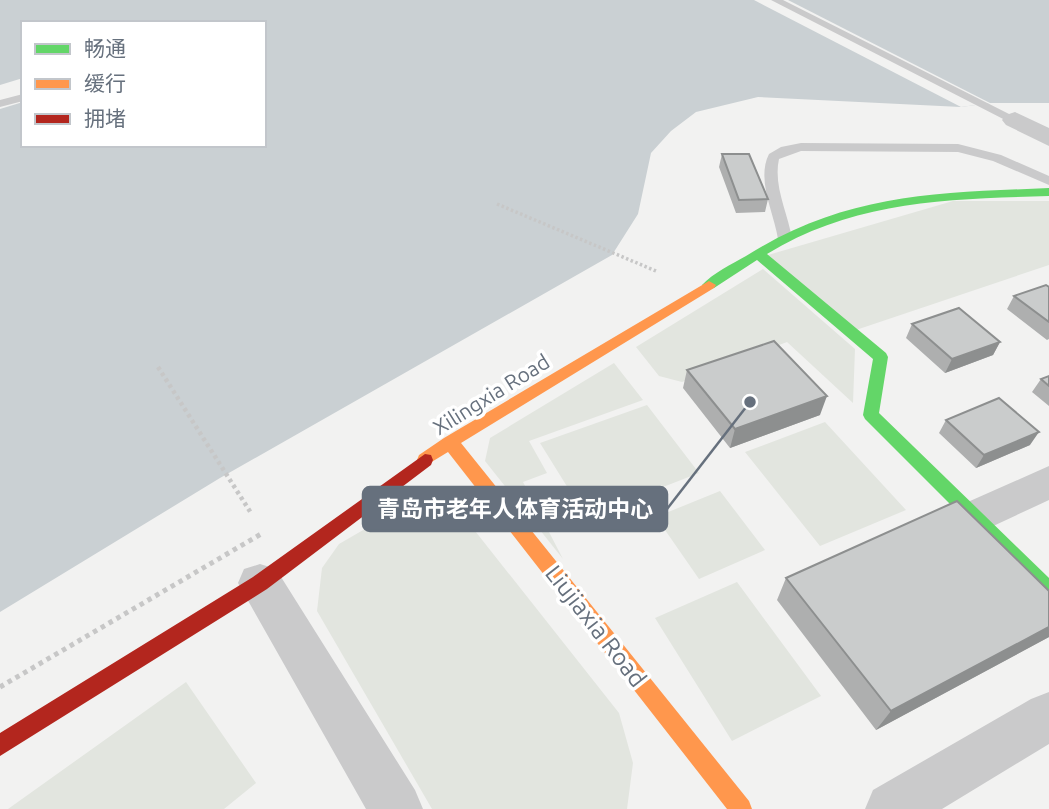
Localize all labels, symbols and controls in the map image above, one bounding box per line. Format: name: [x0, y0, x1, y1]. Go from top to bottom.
legend: [21, 21, 266, 147]
text: 畅通: [84, 36, 126, 60]
text: 缓行: [84, 71, 126, 95]
text: 拥堵: [84, 106, 126, 130]
street label: Xilingxia Road: [428, 349, 554, 439]
callout: 青岛市老年人体育活动中心: [363, 487, 667, 531]
text: 青岛市老年人体育活动中心: [377, 496, 653, 521]
street label: Liujiaxia Road: [540, 560, 652, 692]

